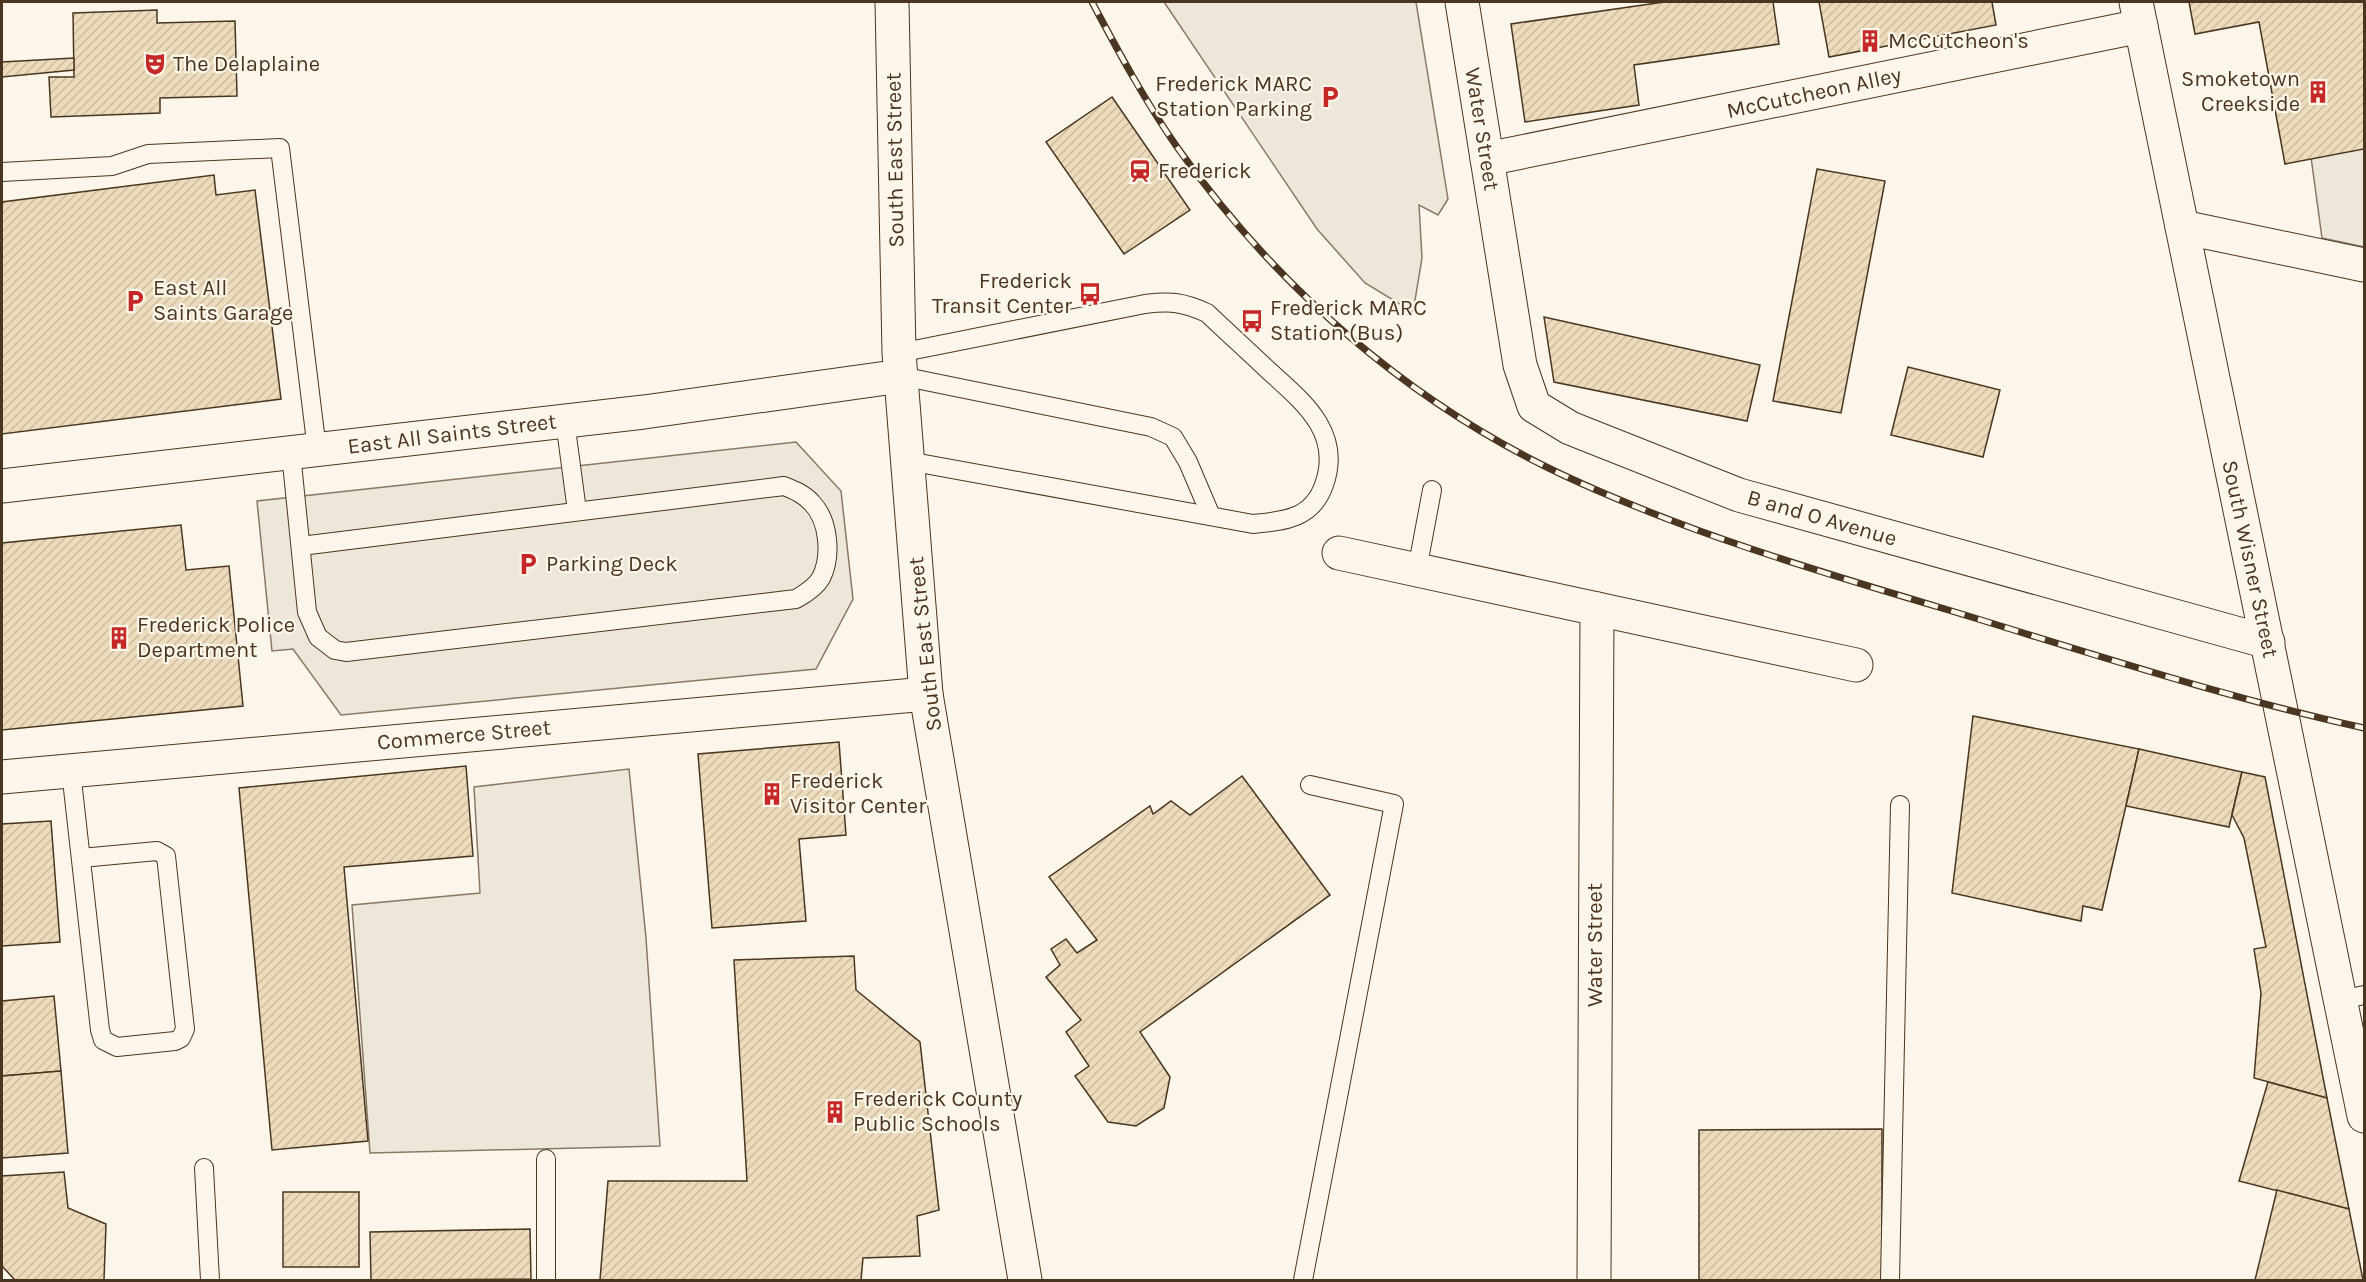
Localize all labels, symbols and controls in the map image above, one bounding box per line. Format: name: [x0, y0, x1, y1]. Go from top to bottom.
building icon: McCutcheon's: [1857, 28, 1883, 54]
place label: McCutcheon's: [1888, 28, 2029, 54]
theatre icon: The Delaplaine: [142, 51, 168, 77]
place label: The Delaplaine: [173, 51, 320, 77]
street label: McCutcheon Alley: [1724, 62, 1904, 124]
street label: Water Street: [1459, 66, 1505, 192]
place label: Smoketown Creekside: [2181, 66, 2300, 117]
place label: Frederick MARC Station Parking: [1155, 71, 1313, 122]
street label: South East Street: [880, 72, 910, 248]
building icon: Smoketown Creekside: [2305, 79, 2331, 105]
parking icon: Frederick MARC Station Parking: [1317, 84, 1343, 110]
station icon: Frederick: [1127, 158, 1153, 184]
place label: Frederick: [1158, 158, 1251, 184]
place label: Frederick Transit Center: [932, 268, 1072, 319]
place label: East All Saints Garage: [153, 275, 293, 326]
bus stop icon: Frederick Transit Center: [1077, 281, 1103, 307]
parking icon: East All Saints Garage: [122, 288, 148, 314]
place label: Frederick MARC Station (Bus): [1270, 295, 1427, 346]
bus stop icon: Frederick MARC Station (Bus): [1239, 308, 1265, 334]
street label: East All Saints Street: [346, 408, 558, 460]
street label: South Wisner Street: [2216, 458, 2284, 660]
street label: B and O Avenue: [1744, 484, 1900, 552]
parking icon: Parking Deck: [515, 551, 541, 577]
place label: Parking Deck: [546, 551, 678, 577]
street label: South East Street: [903, 555, 947, 733]
place label: Frederick Police Department: [137, 612, 295, 663]
building icon: Frederick Police Department: [106, 625, 132, 651]
street label: Commerce Street: [376, 714, 552, 756]
place label: Frederick Visitor Center: [790, 768, 926, 819]
building icon: Frederick Visitor Center: [759, 781, 785, 807]
street label: Water Street: [1582, 883, 1608, 1007]
place label: Frederick County Public Schools: [853, 1086, 1022, 1137]
building icon: Frederick County Public Schools: [822, 1099, 848, 1125]

